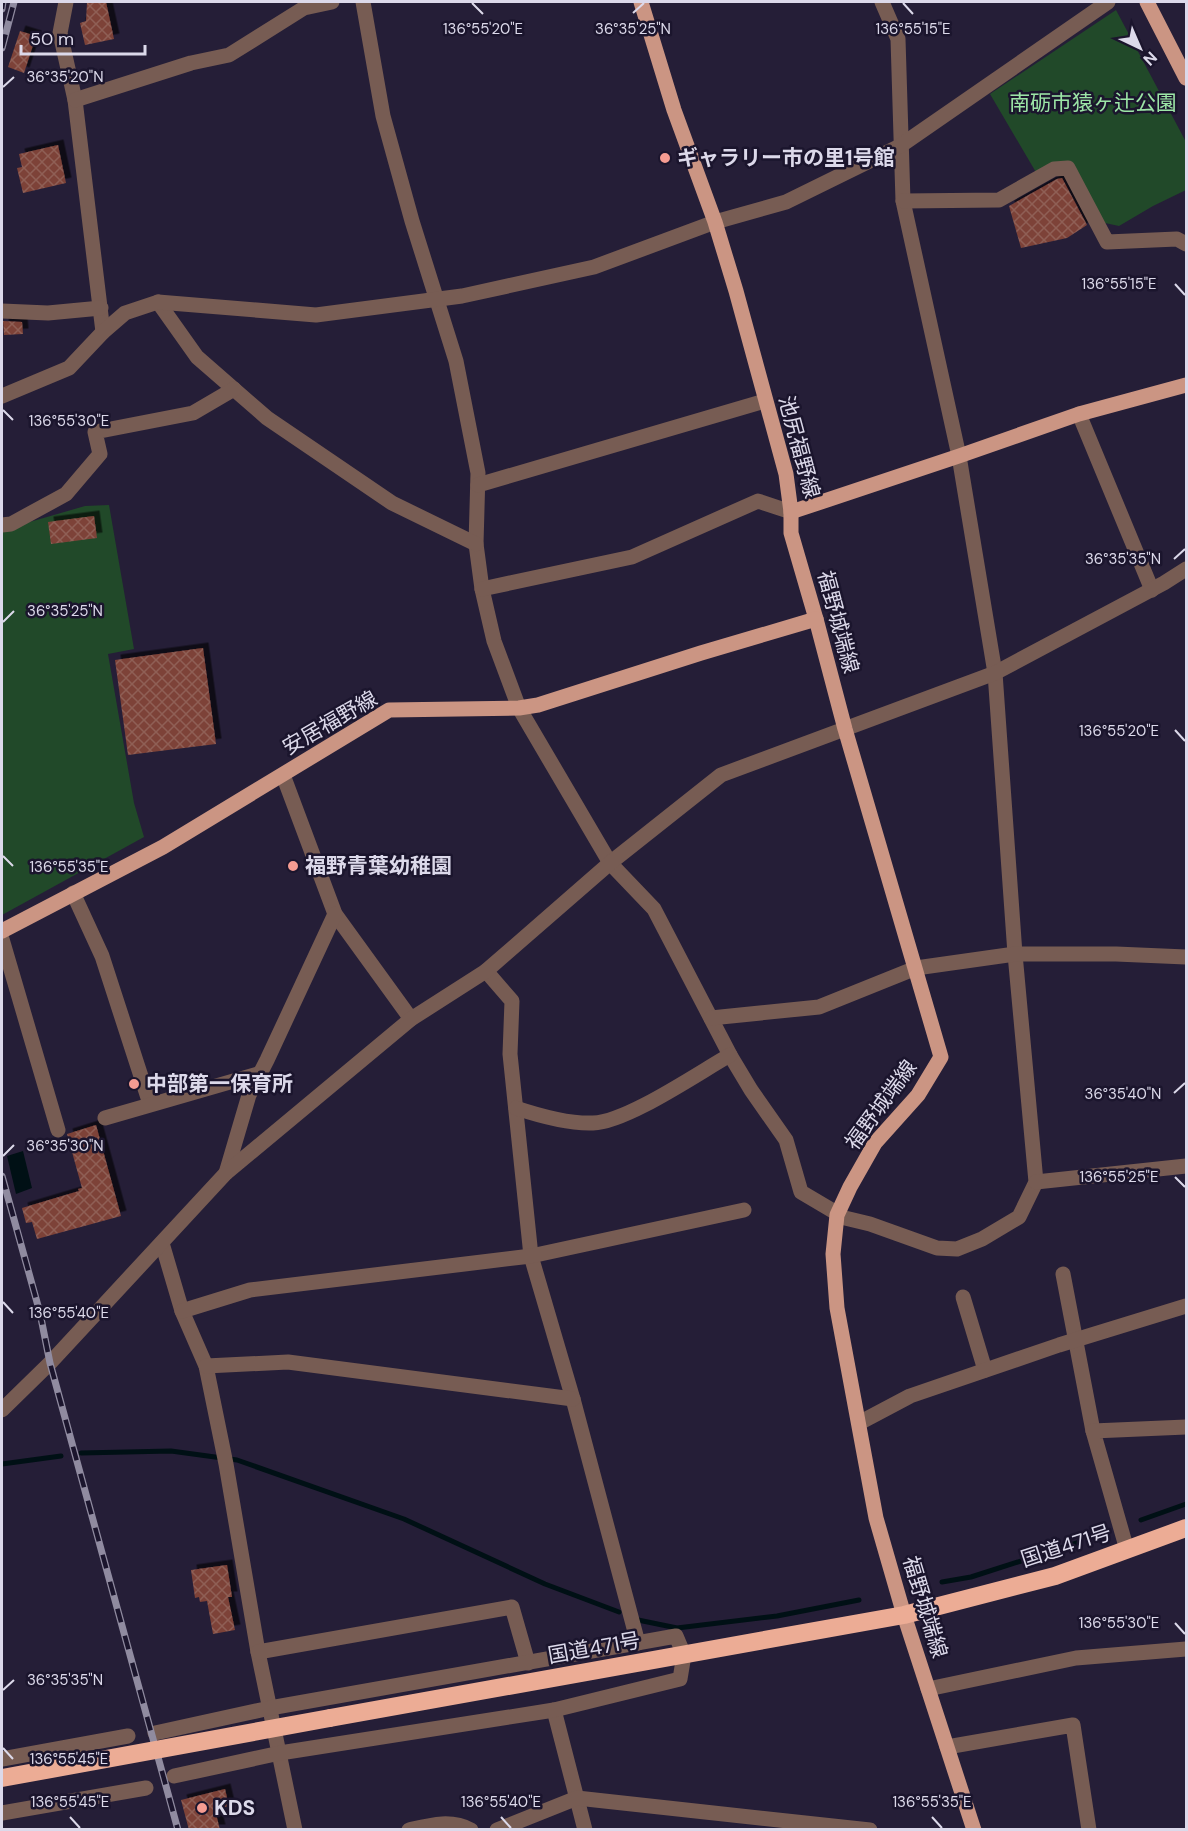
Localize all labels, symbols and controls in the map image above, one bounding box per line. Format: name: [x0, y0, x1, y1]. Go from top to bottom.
scale bar: [21, 18, 146, 56]
north arrow: [1110, 18, 1170, 78]
text: 136°55'20"E: [443, 19, 523, 39]
text: 36°35'25"N: [595, 19, 671, 39]
text: 136°55'15"E: [876, 19, 950, 39]
text: 50 m: [30, 27, 74, 51]
text: N: [1139, 47, 1162, 70]
text: 36°35'20"N: [26, 67, 104, 87]
park label: 南砺市猿ヶ辻公園: [1009, 89, 1177, 117]
place label: ギャラリー市の里1号館: [677, 144, 895, 172]
marker: ギャラリー市の里1号館: [658, 151, 672, 165]
text: 136°55'15"E: [1082, 274, 1156, 294]
street label: 池尻福野線: [772, 393, 826, 501]
text: 136°55'30"E: [29, 411, 109, 431]
text: 36°35'35"N: [1085, 549, 1161, 569]
street label: 福野城端線: [811, 568, 865, 676]
text: 36°35'25"N: [27, 601, 103, 621]
street label: 安居福野線: [278, 685, 382, 761]
text: 136°55'20"E: [1079, 721, 1159, 741]
place label: 福野青葉幼稚園: [305, 852, 452, 880]
text: 136°55'35"E: [29, 857, 109, 877]
marker: 福野青葉幼稚園: [286, 859, 300, 873]
street label: 福野城端線: [839, 1054, 923, 1156]
place label: 中部第一保育所: [146, 1070, 293, 1098]
marker: 中部第一保育所: [127, 1077, 141, 1091]
text: 36°35'40"N: [1085, 1084, 1161, 1104]
text: 36°35'30"N: [26, 1136, 104, 1156]
text: 136°55'25"E: [1080, 1167, 1158, 1187]
text: 136°55'40"E: [29, 1303, 109, 1323]
street label: 国道471号: [1017, 1518, 1115, 1574]
street label: 福野城端線: [896, 1553, 954, 1661]
text: 136°55'30"E: [1079, 1613, 1159, 1633]
street label: 国道471号: [545, 1626, 643, 1670]
text: 36°35'35"N: [27, 1670, 103, 1690]
text: 136°55'45"E: [30, 1749, 108, 1769]
text: 136°55'45"E: [31, 1792, 109, 1812]
text: 136°55'40"E: [461, 1792, 541, 1812]
text: 136°55'35"E: [892, 1792, 972, 1812]
place label: KDS: [214, 1794, 255, 1822]
marker: KDS: [195, 1801, 209, 1815]

